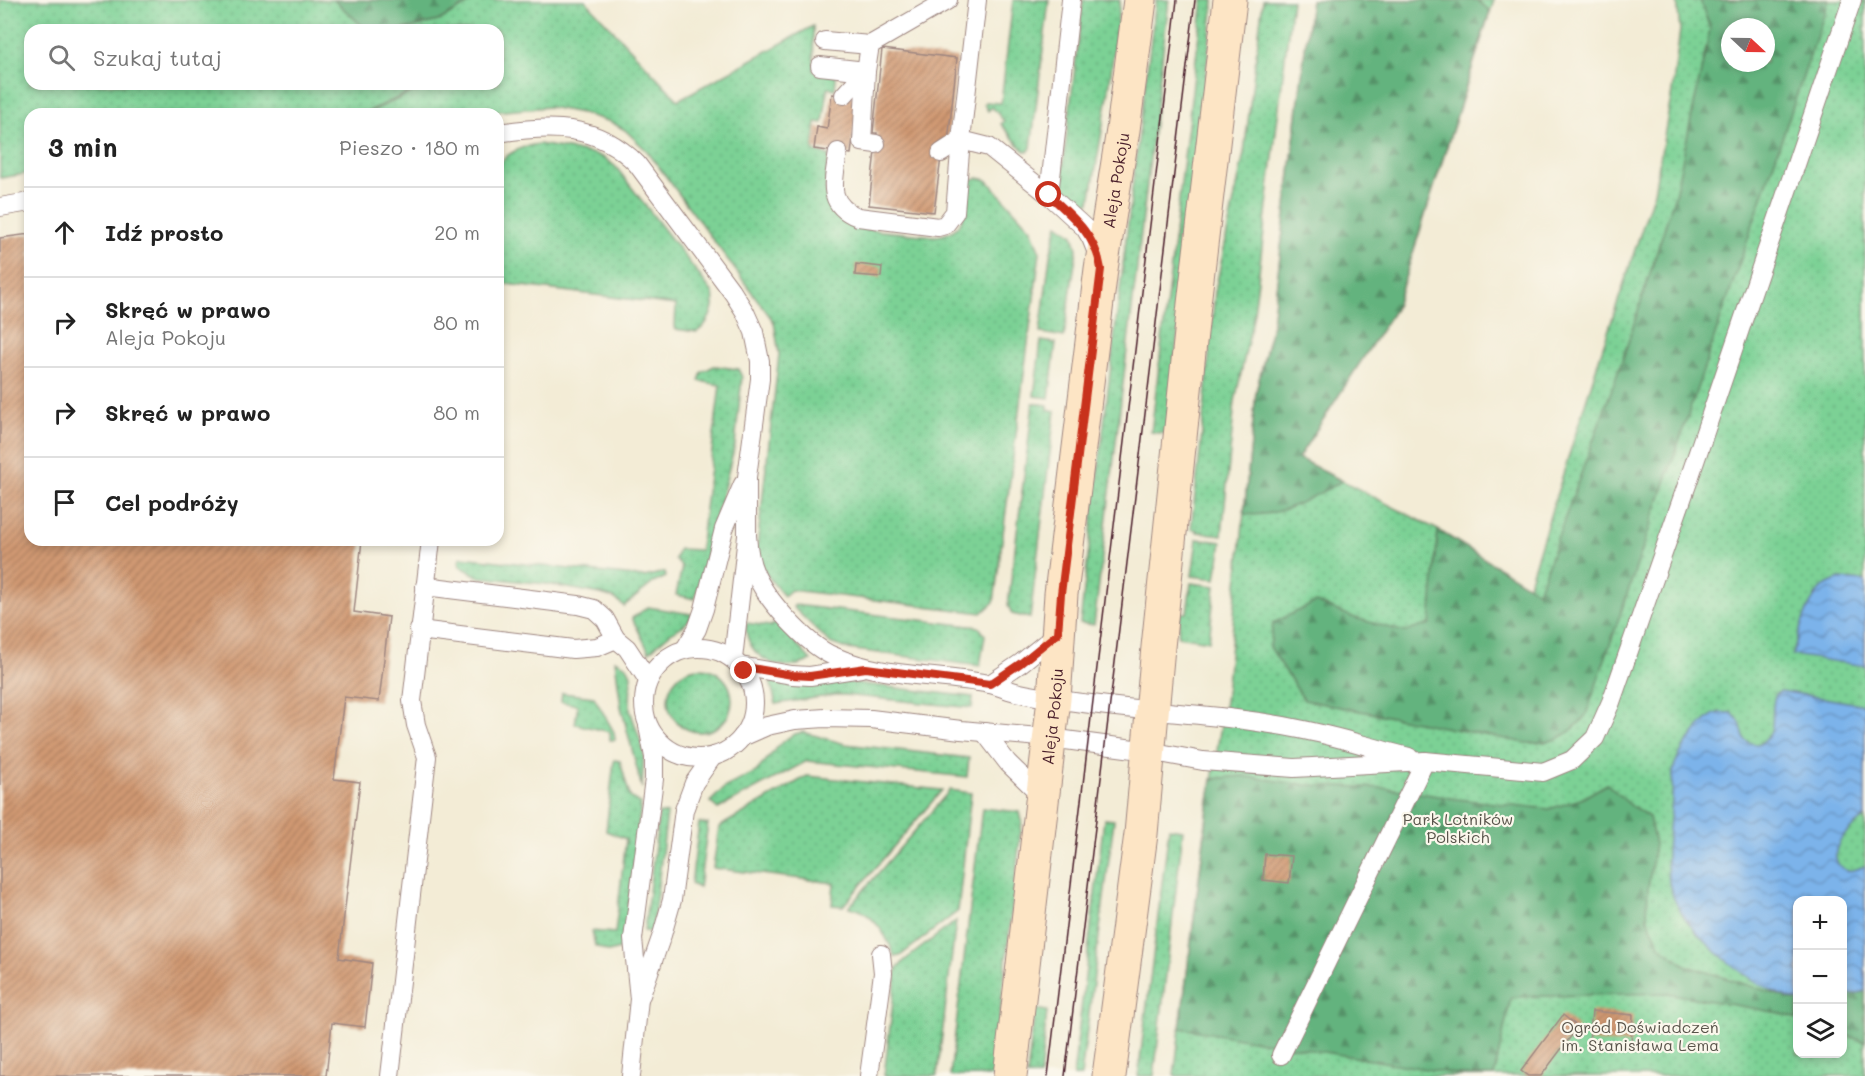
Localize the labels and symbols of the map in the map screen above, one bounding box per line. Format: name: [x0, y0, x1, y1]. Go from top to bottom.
north arrow: [1721, 18, 1775, 72]
street label: Aleja Pokoju: [1097, 131, 1133, 230]
route start: [1035, 181, 1061, 207]
route end: [730, 657, 756, 683]
street label: Aleja Pokoju: [1036, 667, 1067, 766]
park label: Park Lotników Polskich: [1403, 808, 1513, 847]
park label: Ogród Doświadczeń im. Stanisława Lema: [1561, 1016, 1719, 1055]

